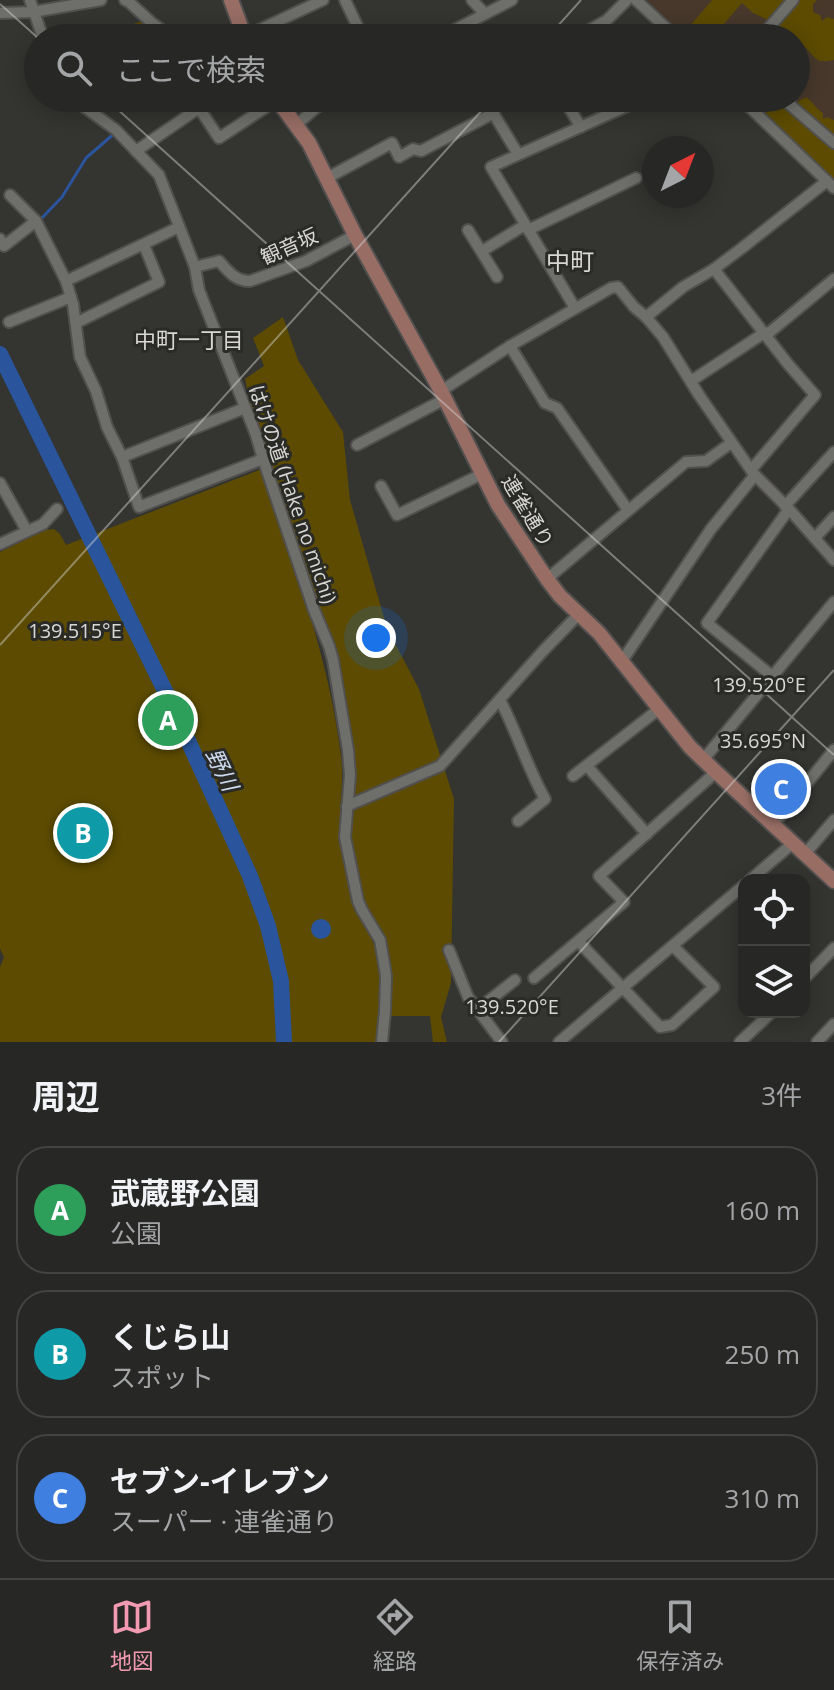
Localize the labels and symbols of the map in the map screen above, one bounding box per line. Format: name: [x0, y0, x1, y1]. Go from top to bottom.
north arrow: [642, 136, 714, 208]
street label: 観音坂: [256, 221, 322, 271]
district label: 中町: [546, 244, 594, 277]
district label: 中町一丁目: [134, 324, 244, 354]
street label: はけの道 (Hake no michi): [243, 381, 343, 607]
street label: 連雀通り: [496, 470, 560, 552]
text: 139.515°E: [28, 617, 122, 644]
your location: [356, 618, 396, 658]
text: 139.520°E: [712, 671, 806, 698]
pin: A: [142, 690, 194, 750]
text: 35.695°N: [720, 727, 806, 754]
water label: 野川: [200, 743, 247, 797]
pin: C: [755, 759, 807, 819]
pin: B: [57, 803, 109, 863]
text: 139.520°E: [465, 993, 559, 1020]

